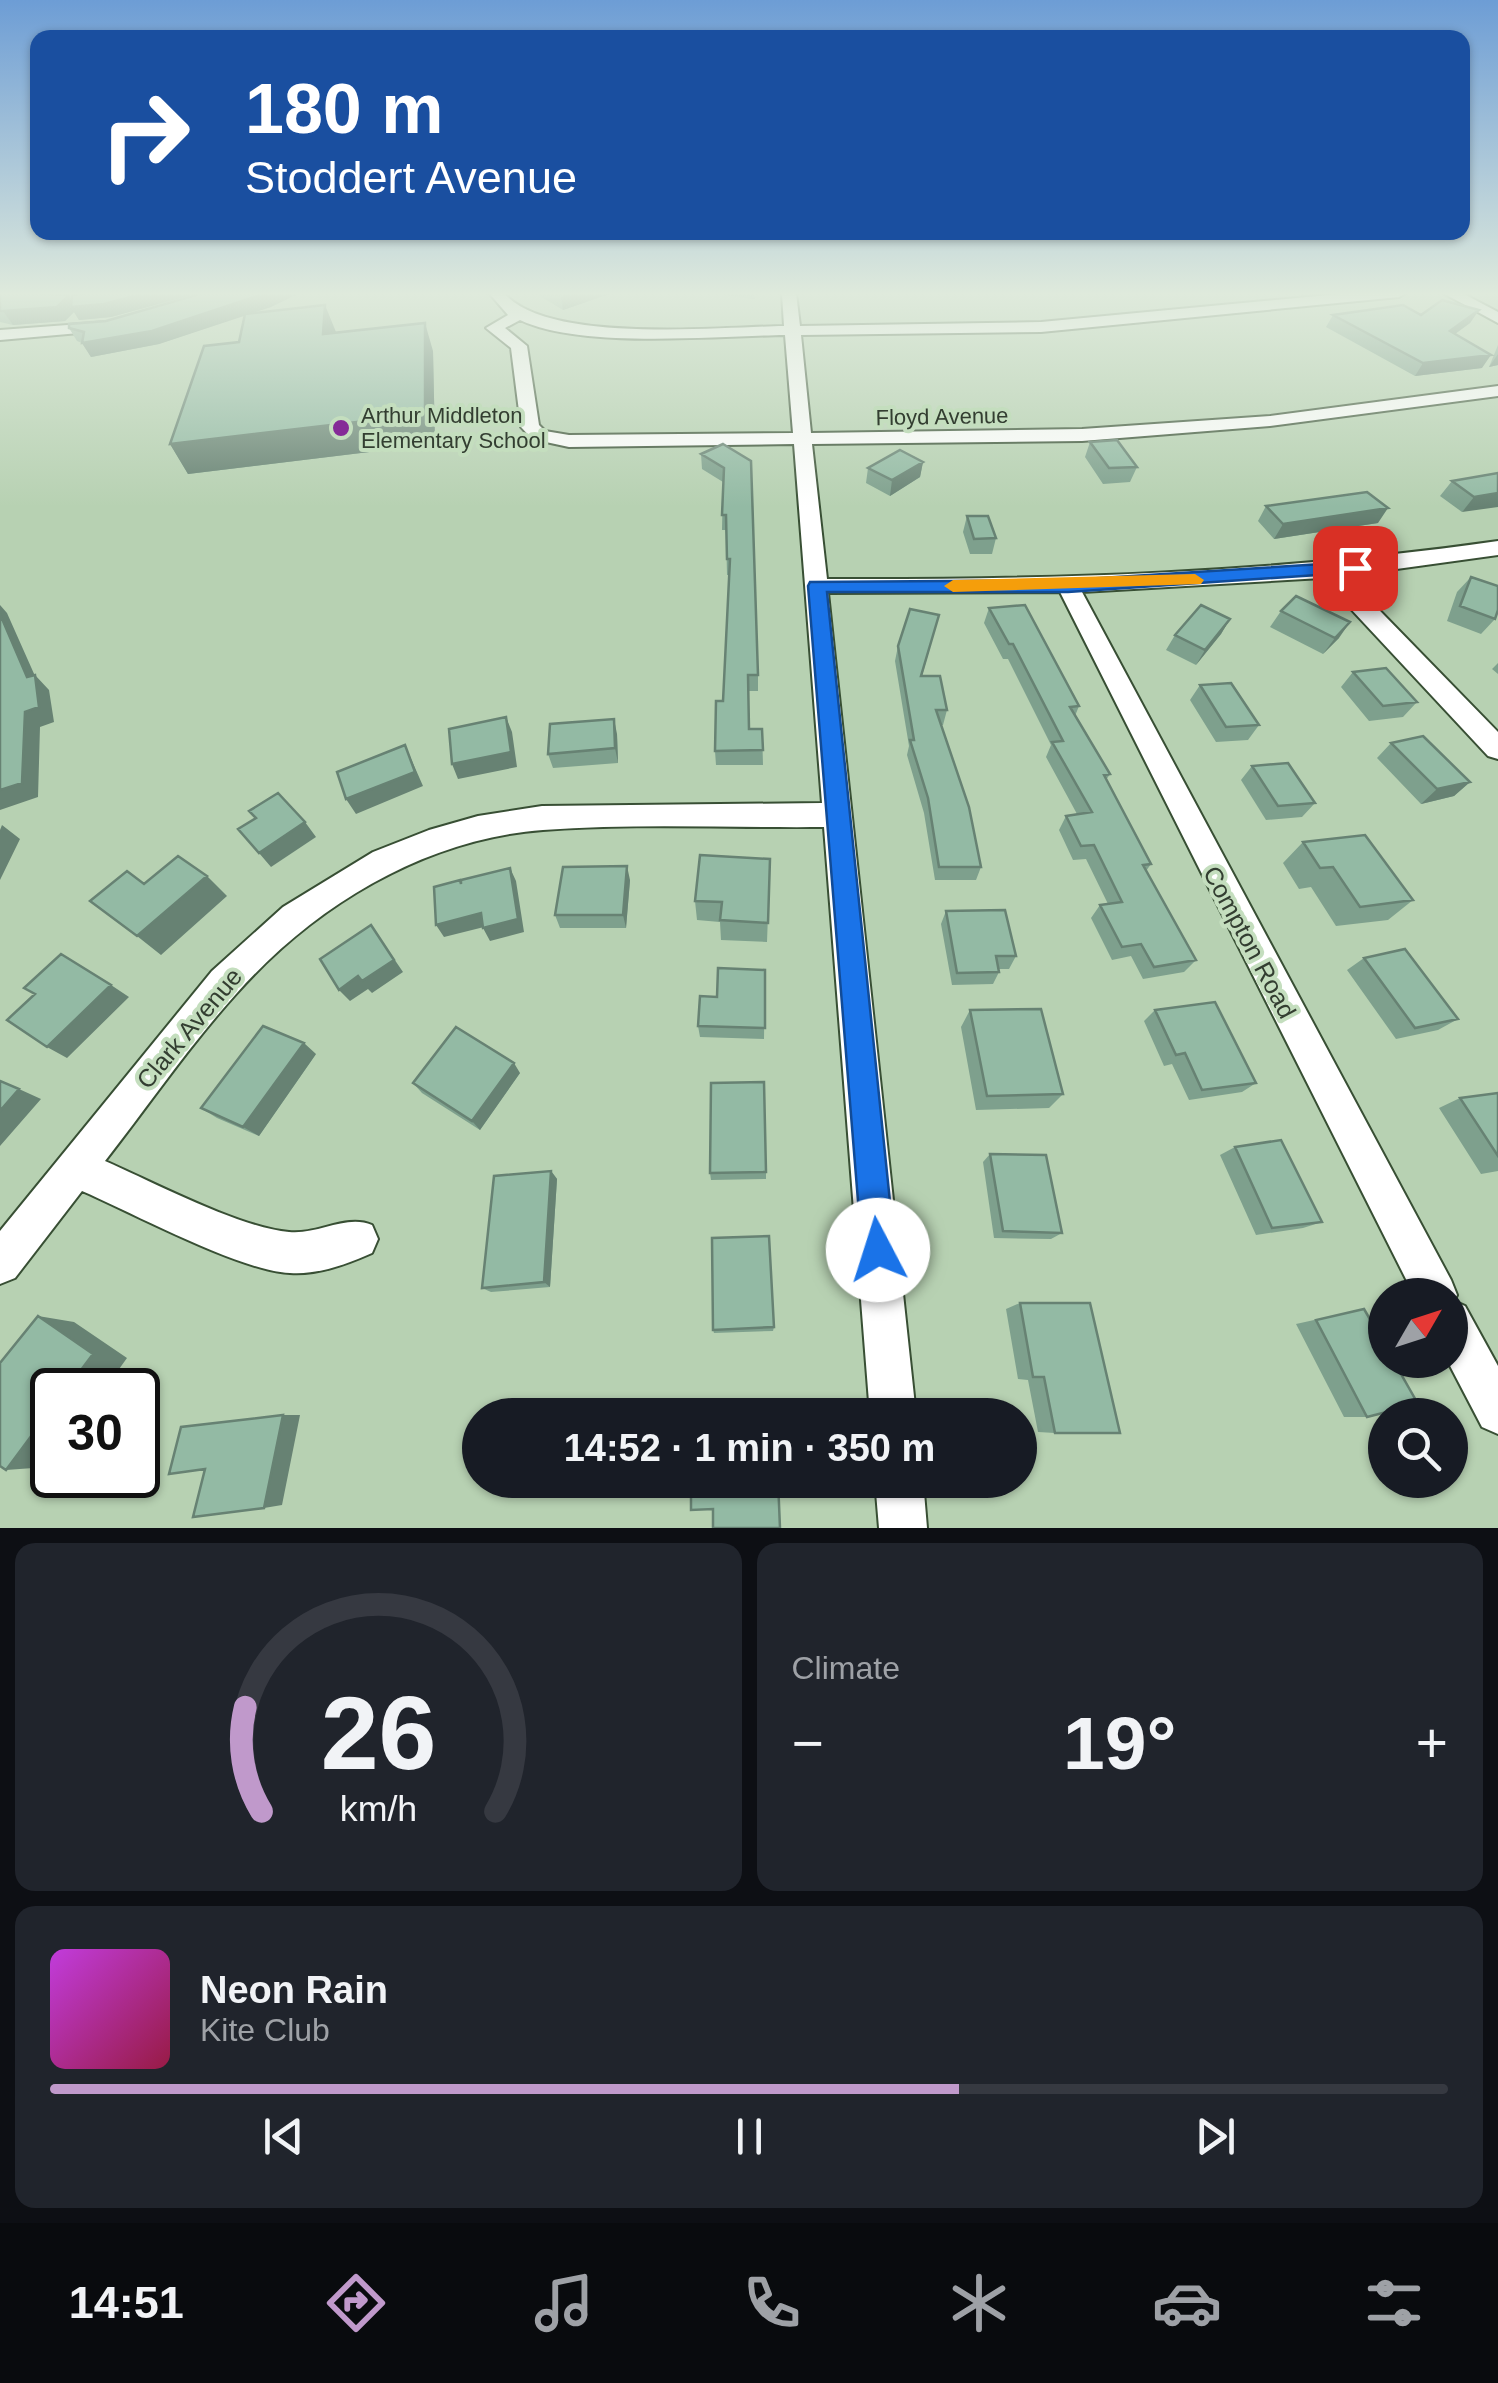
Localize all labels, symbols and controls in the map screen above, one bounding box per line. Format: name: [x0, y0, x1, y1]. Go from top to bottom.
icon: right: [80, 70, 210, 200]
text: 180 m: [245, 70, 443, 148]
text: Stoddert Avenue: [245, 152, 577, 203]
place label: Arthur Middleton Elementary School: [361, 403, 546, 453]
street label: Floyd Avenue: [875, 403, 1009, 430]
marker: Arthur Middleton Elementary School: [330, 417, 352, 439]
pin: [1313, 526, 1398, 611]
icon: arrive: [1328, 541, 1383, 596]
street label: Compton Road: [1198, 861, 1302, 1023]
street label: Clark Avenue: [131, 962, 247, 1094]
position arrow: [826, 1198, 930, 1302]
north arrow: [1368, 1278, 1468, 1378]
map controls: [1368, 1278, 1468, 1498]
speed limit sign: 30: [30, 1368, 160, 1498]
button: search: [1368, 1398, 1468, 1498]
text: 14:52 · 1 min · 350 m: [564, 1427, 935, 1469]
text: Climate: [792, 1650, 900, 1686]
text: 26: [320, 1675, 436, 1791]
text: 19°: [1063, 1701, 1176, 1785]
text: −: [792, 1712, 824, 1774]
text: +: [1416, 1712, 1448, 1774]
text: km/h: [340, 1789, 417, 1829]
text: Neon Rain: [200, 1969, 388, 2011]
text: Kite Club: [200, 2012, 330, 2048]
icon: previous: [256, 2109, 311, 2164]
icon: pause: [722, 2109, 777, 2164]
icon: next: [1188, 2109, 1243, 2164]
icon: directions: [321, 2268, 391, 2338]
icon: music: [529, 2268, 599, 2338]
icon: phone: [737, 2268, 807, 2338]
icon: climate: [944, 2268, 1014, 2338]
icon: car: [1152, 2268, 1222, 2338]
icon: filters: [1359, 2268, 1429, 2338]
text: 14:51: [69, 2277, 184, 2328]

